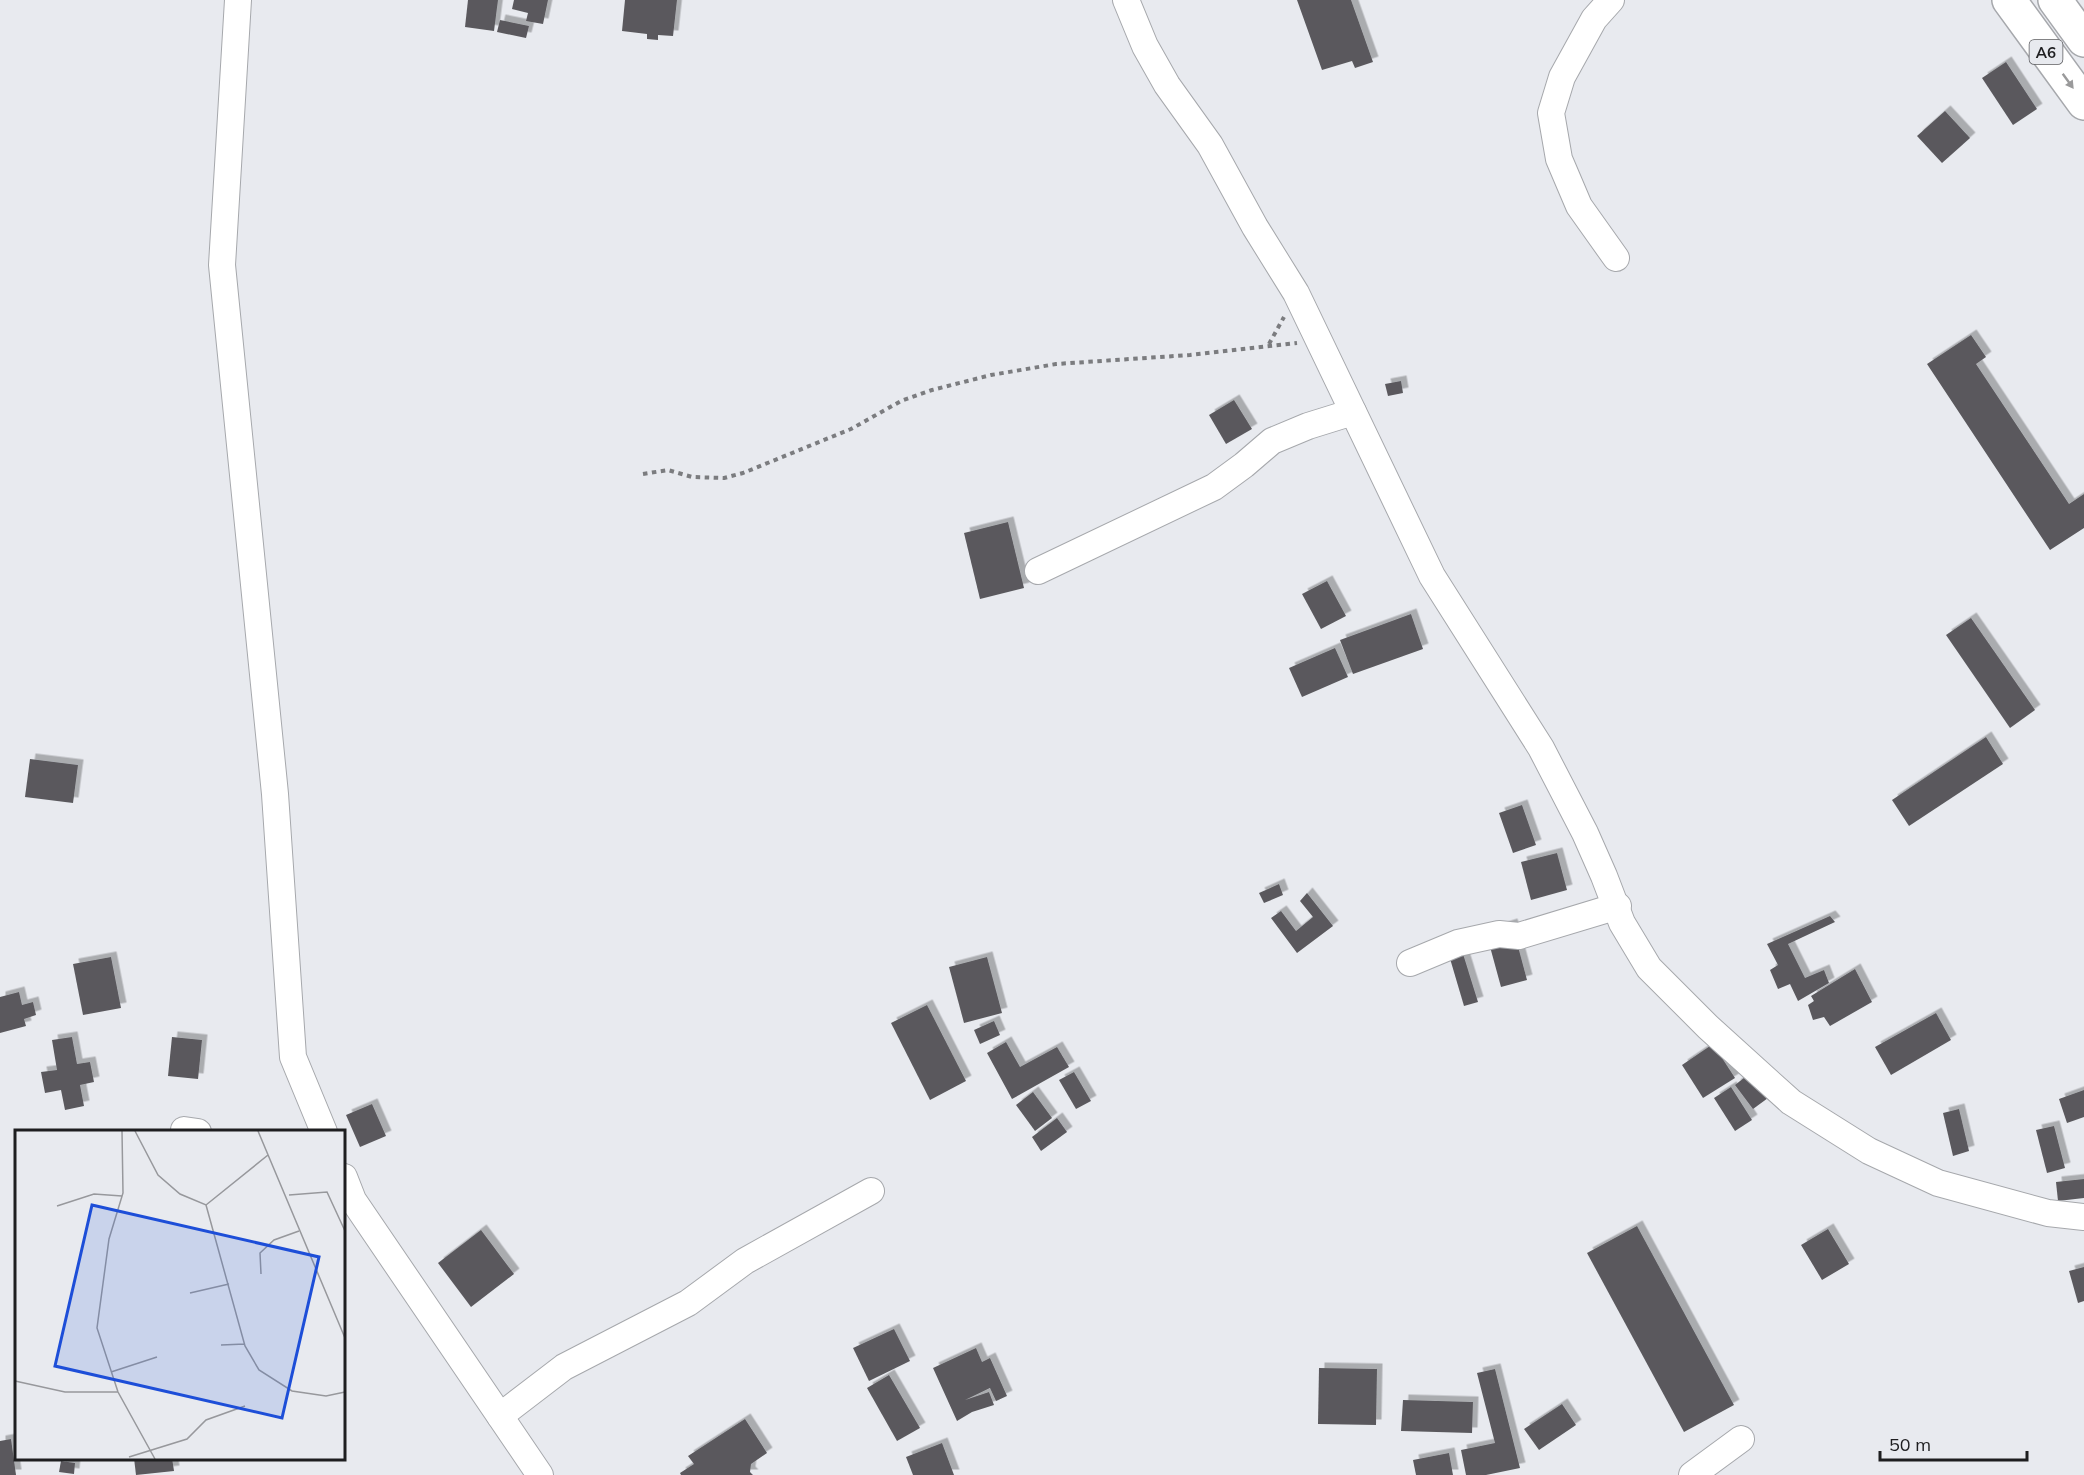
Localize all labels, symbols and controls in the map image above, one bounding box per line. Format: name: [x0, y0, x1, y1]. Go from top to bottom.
road number: A6: [2030, 40, 2062, 64]
one-way arrow: [2062, 73, 2074, 89]
inset map: [15, 1130, 345, 1460]
scale bar: [1880, 1424, 2027, 1462]
text: 50 m: [1889, 1433, 1931, 1456]

